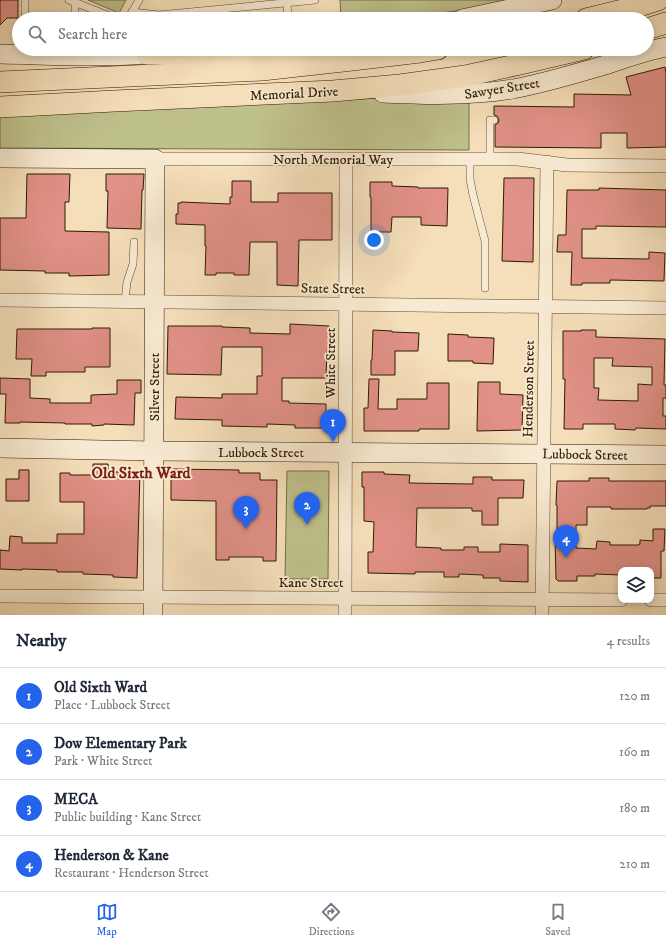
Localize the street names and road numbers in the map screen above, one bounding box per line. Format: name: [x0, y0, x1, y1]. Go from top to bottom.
street label: Sawyer Street: [463, 74, 542, 104]
street label: Memorial Drive: [249, 83, 339, 105]
street label: North Memorial Way: [273, 151, 393, 169]
street label: State Street: [301, 279, 366, 299]
street label: White Street: [322, 327, 340, 399]
street label: Henderson Street: [519, 340, 539, 438]
street label: Silver Street: [146, 352, 164, 421]
street label: Lubbock Street: [218, 444, 304, 462]
street label: Lubbock Street: [542, 445, 629, 465]
street label: Kane Street: [279, 574, 344, 592]

